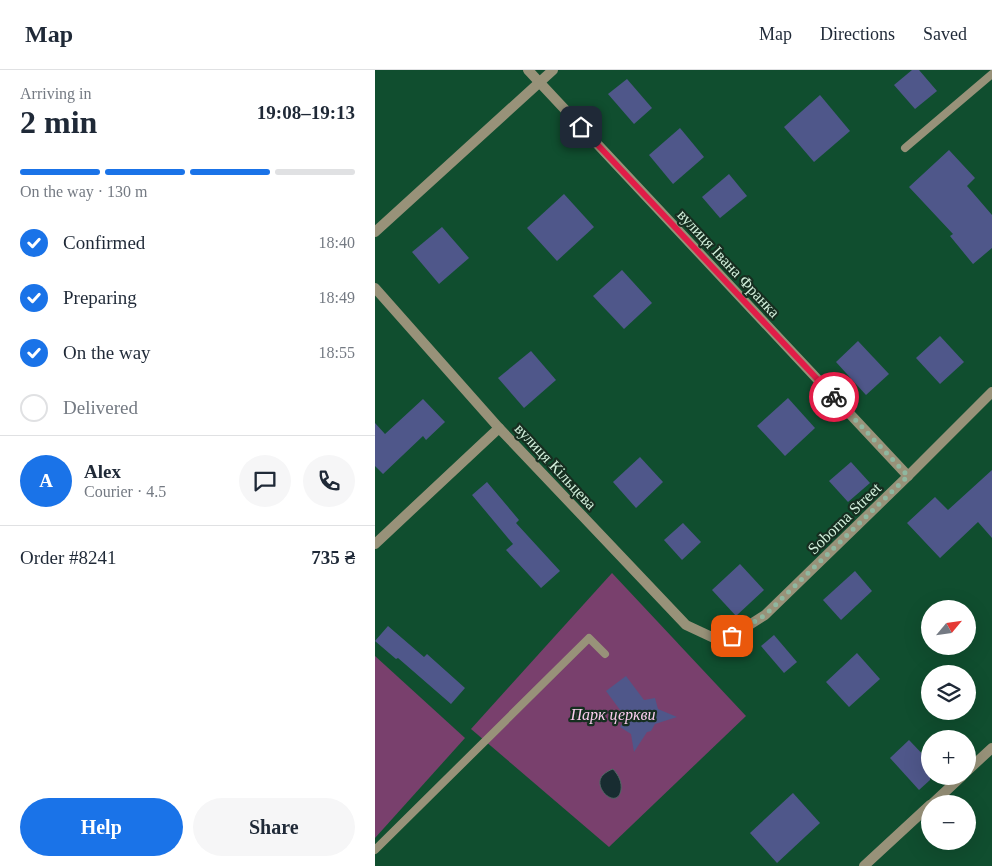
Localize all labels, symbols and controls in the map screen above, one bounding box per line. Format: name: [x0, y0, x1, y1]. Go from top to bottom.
text: Map: [25, 21, 73, 47]
text: Map: [759, 24, 792, 44]
text: Directions: [820, 24, 895, 44]
text: Saved: [923, 24, 967, 44]
text: Arriving in: [20, 85, 92, 102]
text: 19:08–19:13: [257, 102, 355, 123]
text: 2 min: [20, 104, 97, 140]
pin: [560, 106, 602, 148]
icon: home: [567, 113, 595, 141]
text: On the way · 130 m: [20, 183, 148, 200]
street label: вулиця Івана Франка: [674, 206, 783, 321]
icon: check: [20, 229, 48, 257]
text: Confirmed: [63, 232, 145, 253]
text: 18:40: [319, 234, 355, 251]
icon: check: [20, 284, 48, 312]
text: Preparing: [63, 287, 137, 308]
text: 18:49: [319, 289, 355, 306]
icon: check: [20, 339, 48, 367]
text: On the way: [63, 342, 151, 363]
text: 18:55: [319, 344, 355, 361]
courier: [809, 372, 859, 422]
icon: bike: [820, 383, 848, 411]
text: Delivered: [63, 397, 138, 418]
street label: вулиця Кільцева: [511, 420, 600, 514]
button: chat: [239, 455, 291, 507]
button: phone: [303, 455, 355, 507]
text: Alex: [84, 461, 121, 482]
text: A: [39, 470, 53, 491]
street label: Soborna Street: [804, 479, 885, 557]
text: Courier · 4.5: [84, 483, 166, 500]
text: Order #8241: [20, 547, 117, 568]
text: 735 ₴: [311, 547, 355, 568]
north arrow: [921, 600, 976, 655]
map controls: [921, 600, 976, 850]
pin: [711, 615, 753, 657]
icon: bag: [718, 622, 746, 650]
button: layers: [921, 665, 976, 720]
park label: Парк церкви: [570, 706, 655, 724]
button: +: [921, 730, 976, 785]
button: −: [921, 795, 976, 850]
button: Help: [20, 798, 183, 856]
button: Share: [193, 798, 355, 856]

